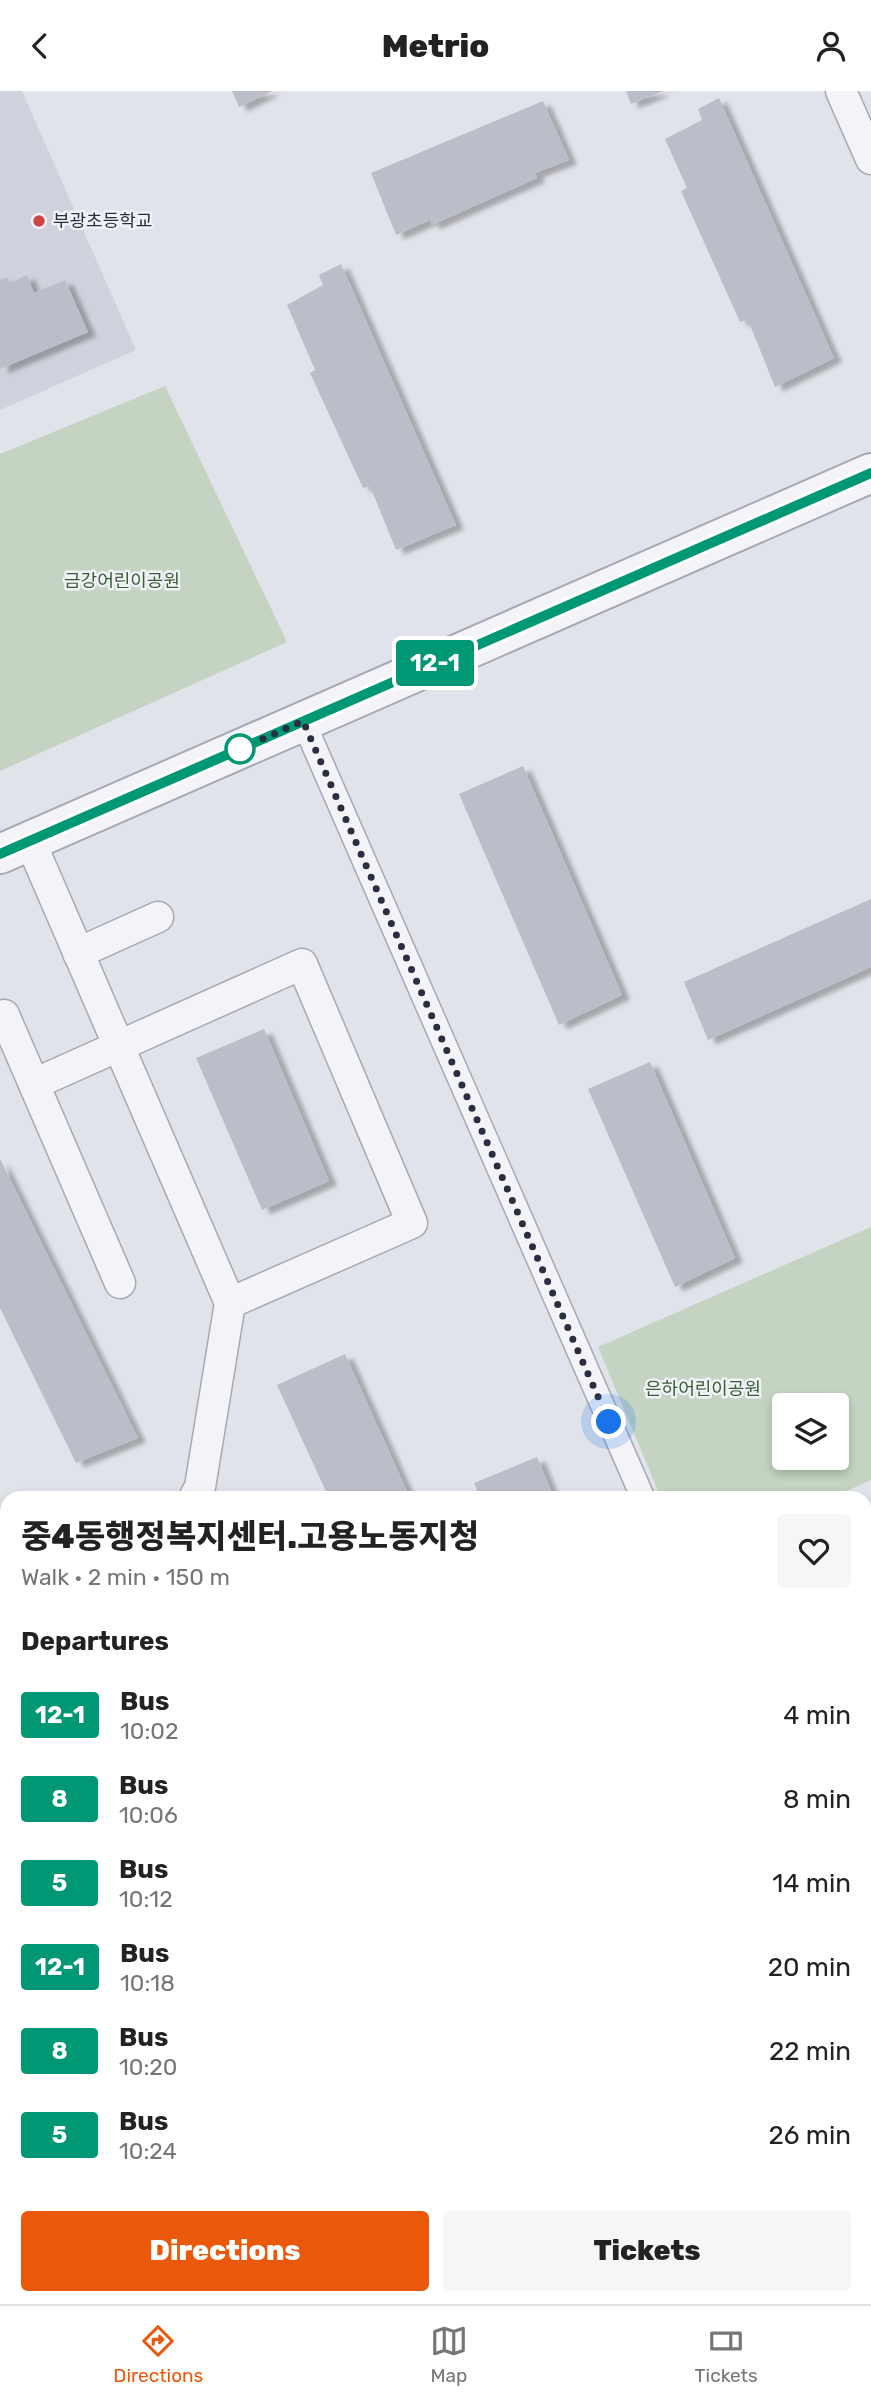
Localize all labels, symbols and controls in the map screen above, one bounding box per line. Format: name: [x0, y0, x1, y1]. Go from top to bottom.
icon: back: [21, 27, 59, 65]
text: Metrio: [382, 27, 489, 65]
icon: person: [812, 27, 850, 65]
place label: 부광초등학교: [53, 210, 152, 232]
marker: 부광초등학교: [31, 213, 47, 229]
park label: 금강어린이공원: [64, 570, 180, 592]
line badge: 12-1: [386, 640, 484, 686]
text: 12-1: [410, 649, 460, 677]
unlabelled marker: [225, 734, 255, 764]
park label: 은하어린이공원: [645, 1378, 761, 1400]
map controls: [772, 1393, 849, 1470]
button: layers: [772, 1393, 849, 1470]
your location: [591, 1404, 626, 1439]
button: heart: [777, 1514, 851, 1588]
text: 중4동행정복지센터.고용노동지청: [21, 1517, 479, 1556]
text: Walk · 2 min · 150 m: [21, 1563, 230, 1591]
text: Departures: [21, 1626, 169, 1657]
text: Bus: [120, 1686, 169, 1717]
text: 4 min: [783, 1700, 851, 1731]
text: 12-1: [35, 1701, 85, 1729]
text: 10:02: [120, 1717, 178, 1745]
text: Bus: [119, 1770, 168, 1801]
text: 8 min: [783, 1784, 851, 1815]
text: 8: [51, 1785, 68, 1813]
text: 10:06: [119, 1801, 178, 1829]
text: Bus: [119, 1854, 168, 1885]
text: 14 min: [772, 1868, 851, 1899]
text: 5: [52, 1869, 67, 1897]
text: 10:12: [119, 1885, 173, 1913]
text: Bus: [120, 1938, 169, 1969]
text: 20 min: [768, 1952, 851, 1983]
text: 12-1: [35, 1953, 85, 1981]
text: 10:18: [120, 1969, 175, 1997]
text: Bus: [119, 2022, 168, 2053]
text: 22 min: [769, 2036, 851, 2067]
text: 8: [51, 2037, 68, 2065]
text: 10:20: [119, 2053, 177, 2081]
text: Bus: [119, 2106, 168, 2137]
text: 26 min: [769, 2120, 851, 2151]
text: 5: [52, 2121, 67, 2149]
text: 10:24: [119, 2137, 177, 2165]
button: Directions: [21, 2211, 429, 2291]
button: Tickets: [443, 2211, 851, 2291]
tab: Directions: [113, 2322, 203, 2387]
tab: Map: [430, 2322, 468, 2387]
tab: Tickets: [695, 2322, 758, 2387]

